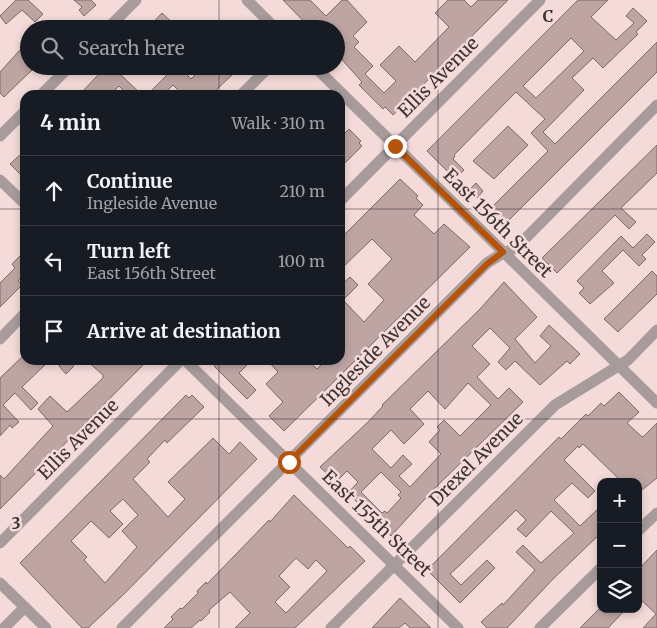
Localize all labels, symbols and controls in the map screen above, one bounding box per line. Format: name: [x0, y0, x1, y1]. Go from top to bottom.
text: C: [543, 6, 553, 26]
search box: [20, 20, 345, 75]
street label: Ellis Avenue: [393, 32, 483, 122]
icon: search: [38, 34, 66, 62]
text: Search here: [78, 36, 185, 60]
text: 4 min: [40, 109, 101, 136]
text: Walk · 310 m: [232, 113, 325, 133]
route end: [384, 135, 407, 158]
street label: East 156th Street: [439, 164, 557, 282]
text: Continue: [87, 169, 173, 193]
icon: ahead: [40, 177, 68, 205]
text: 210 m: [280, 181, 325, 201]
text: Ingleside Avenue: [87, 193, 217, 213]
text: Turn left: [87, 239, 171, 263]
icon: left: [40, 247, 68, 275]
text: 100 m: [278, 251, 325, 271]
text: East 156th Street: [87, 263, 216, 283]
street label: Ingleside Avenue: [315, 291, 435, 411]
icon: arrive: [40, 317, 68, 345]
text: Arrive at destination: [87, 319, 281, 343]
street label: Ellis Avenue: [33, 394, 123, 484]
street label: Drexel Avenue: [424, 407, 528, 511]
route start: [278, 451, 301, 474]
street label: East 155th Street: [317, 465, 437, 581]
map controls: [597, 478, 642, 613]
button: +: [597, 478, 642, 523]
text: 3: [11, 513, 21, 533]
button: −: [597, 523, 642, 568]
button: layers: [597, 568, 642, 613]

